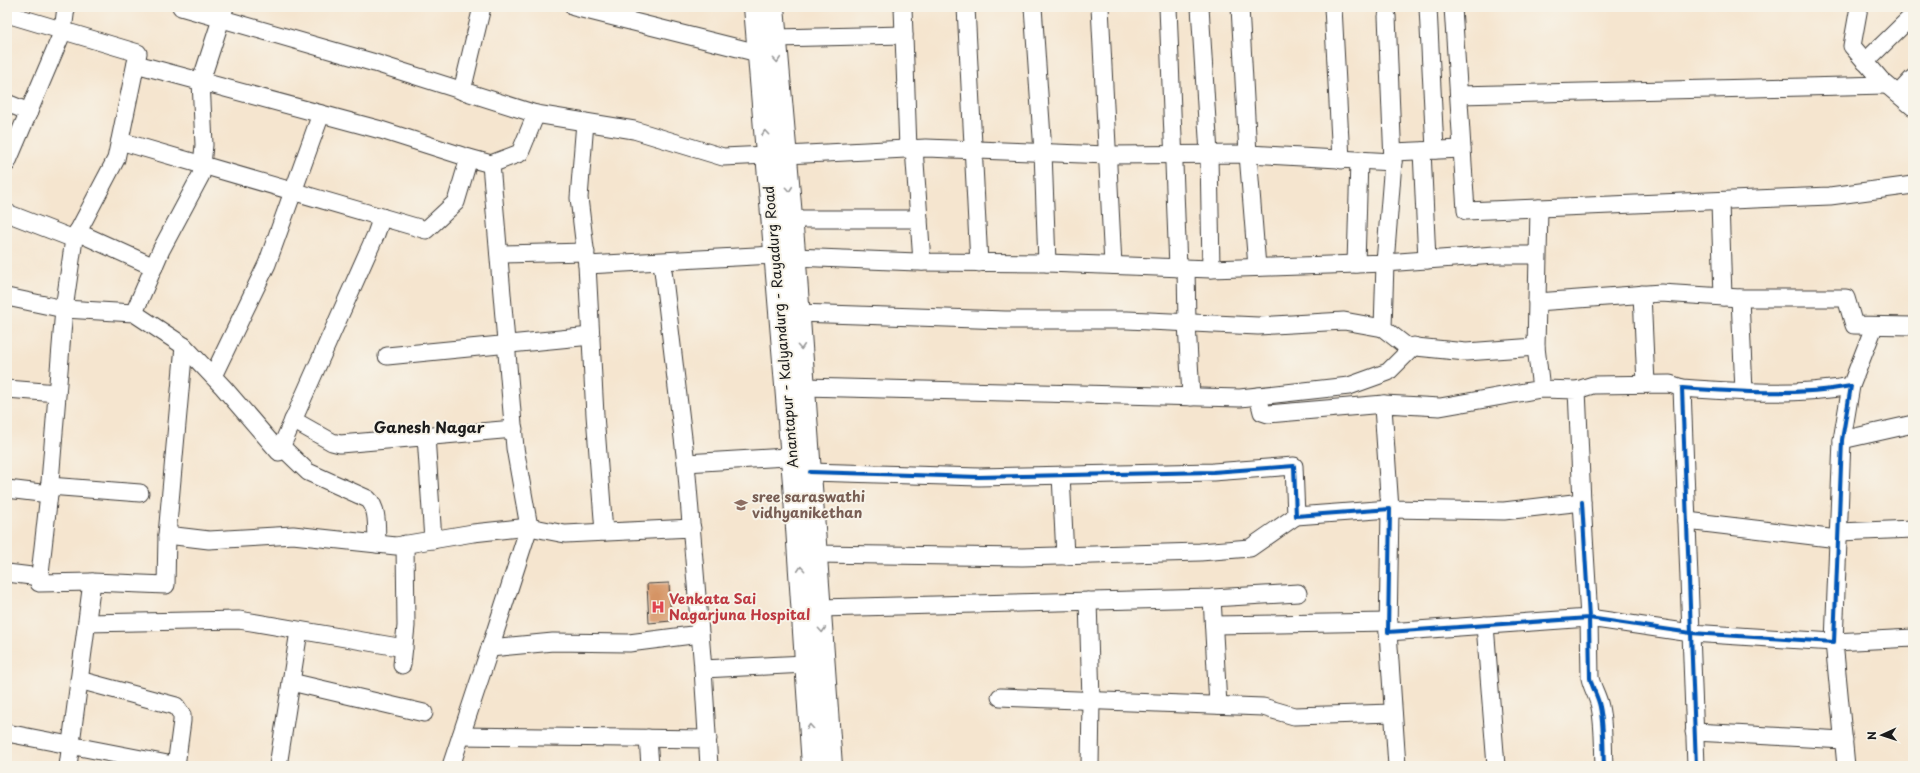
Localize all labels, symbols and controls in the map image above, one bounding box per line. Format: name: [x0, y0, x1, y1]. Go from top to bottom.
one-way arrow: [773, 57, 782, 63]
one-way arrow: [761, 130, 770, 136]
street label: Anantapur - Kalyandurg - Rayadurg Road: [758, 185, 803, 469]
one-way arrow: [784, 186, 793, 192]
one-way arrow: [796, 344, 805, 350]
district label: Ganesh Nagar: [374, 415, 485, 438]
place label: sree saraswathi vidhyanikethan: [752, 486, 865, 523]
school or university icon: sree saraswathi vidhyanikethan: [733, 497, 749, 513]
one-way arrow: [796, 566, 805, 572]
place label: Venkata Sai Nagarjuna Hospital: [669, 588, 810, 625]
hospital icon: Venkata Sai Nagarjuna Hospital: [650, 599, 666, 615]
one-way arrow: [818, 627, 827, 633]
north arrow: [1862, 715, 1902, 755]
one-way arrow: [806, 724, 815, 730]
text: N: [1863, 730, 1880, 740]

